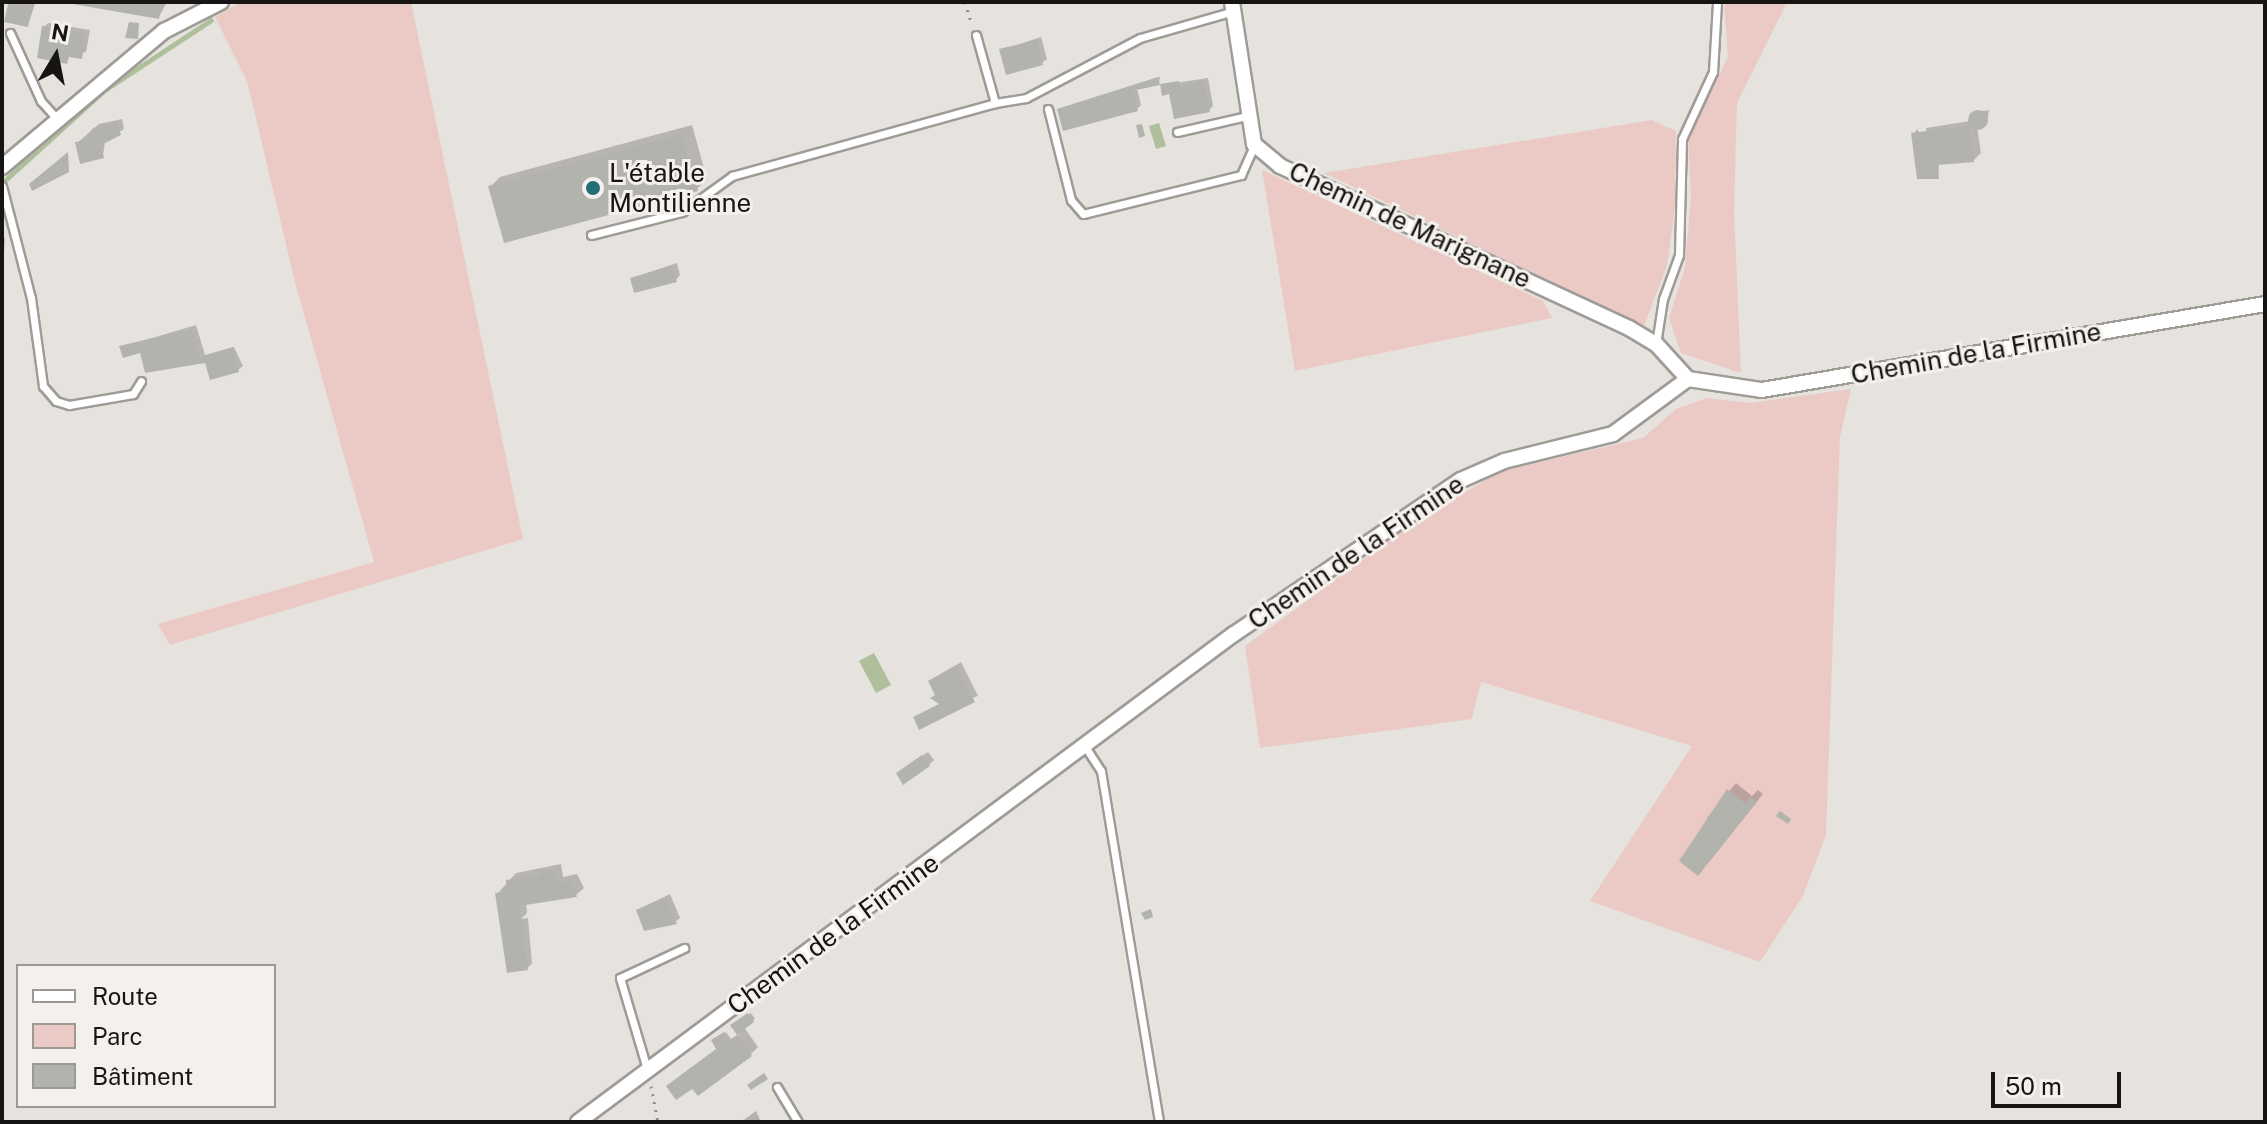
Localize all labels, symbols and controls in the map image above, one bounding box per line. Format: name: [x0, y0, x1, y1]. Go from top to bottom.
north arrow: [16, 16, 96, 96]
text: N: [49, 18, 71, 47]
street label: Chemin de Marignane: [1284, 155, 1536, 295]
place label: L'étable Montilienne: [609, 157, 751, 218]
marker: L'étable Montilienne: [584, 179, 602, 197]
street label: Chemin de la Firmine: [1848, 316, 2104, 390]
street label: Chemin de la Firmine: [1242, 468, 1470, 636]
street label: Chemin de la Firmine: [721, 847, 945, 1021]
legend: [16, 964, 276, 1108]
text: Route: [92, 982, 158, 1010]
text: Parc: [92, 1022, 143, 1050]
scale bar: [1995, 1056, 2125, 1106]
text: Bâtiment: [92, 1062, 193, 1090]
text: 50 m: [2005, 1072, 2062, 1100]

